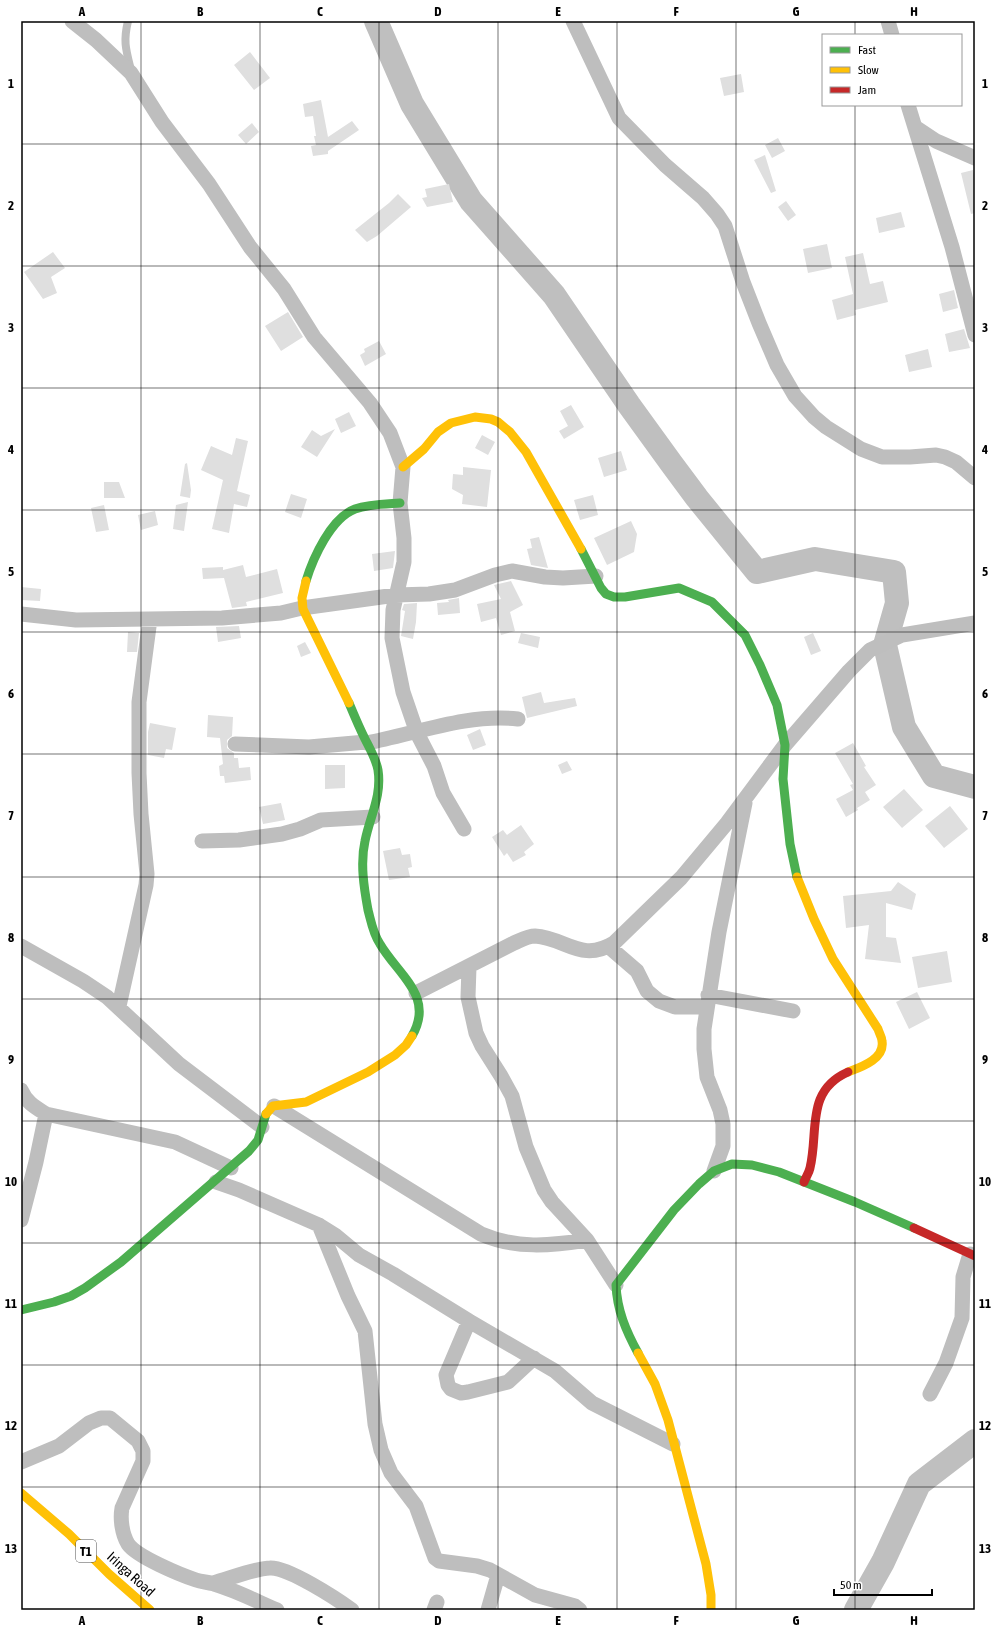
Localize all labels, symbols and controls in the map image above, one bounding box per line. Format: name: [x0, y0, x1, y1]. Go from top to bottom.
text: A: [78, 4, 86, 19]
text: B: [197, 4, 204, 19]
text: C: [317, 4, 323, 19]
text: D: [434, 4, 442, 19]
text: E: [555, 4, 561, 19]
text: F: [673, 4, 679, 19]
text: G: [793, 4, 800, 19]
text: H: [910, 4, 918, 19]
legend: [822, 34, 962, 106]
text: Fast: [858, 43, 876, 57]
text: Slow: [858, 63, 879, 77]
text: 1: [8, 76, 14, 91]
text: 1: [982, 76, 988, 91]
text: Jam: [858, 83, 876, 97]
text: 2: [8, 198, 14, 213]
text: 2: [982, 198, 988, 213]
text: 3: [8, 320, 14, 335]
text: 3: [982, 320, 988, 335]
text: 4: [7, 442, 14, 457]
text: 4: [981, 442, 988, 457]
text: 5: [8, 564, 14, 579]
text: 5: [982, 564, 988, 579]
text: 6: [8, 686, 14, 701]
text: 6: [982, 686, 988, 701]
text: 7: [8, 808, 14, 823]
text: 7: [982, 808, 988, 823]
text: 8: [8, 930, 14, 945]
text: 8: [982, 930, 988, 945]
text: 9: [8, 1052, 14, 1067]
text: 9: [982, 1052, 988, 1067]
text: 10: [5, 1174, 17, 1189]
text: 10: [979, 1174, 991, 1189]
text: 11: [5, 1296, 17, 1311]
text: 11: [979, 1296, 991, 1311]
text: 12: [5, 1418, 17, 1433]
text: 12: [979, 1418, 991, 1433]
road number: T1: [76, 1540, 96, 1562]
text: 13: [5, 1541, 17, 1556]
text: 13: [979, 1541, 991, 1556]
street label: Iringa Road: [104, 1548, 158, 1600]
scale bar: [834, 1571, 932, 1597]
text: 50 m: [840, 1578, 862, 1592]
text: A: [78, 1613, 86, 1628]
text: B: [197, 1613, 204, 1628]
text: C: [317, 1613, 323, 1628]
text: D: [434, 1613, 442, 1628]
text: E: [555, 1613, 561, 1628]
text: F: [673, 1613, 679, 1628]
text: G: [793, 1613, 800, 1628]
text: H: [910, 1613, 918, 1628]

